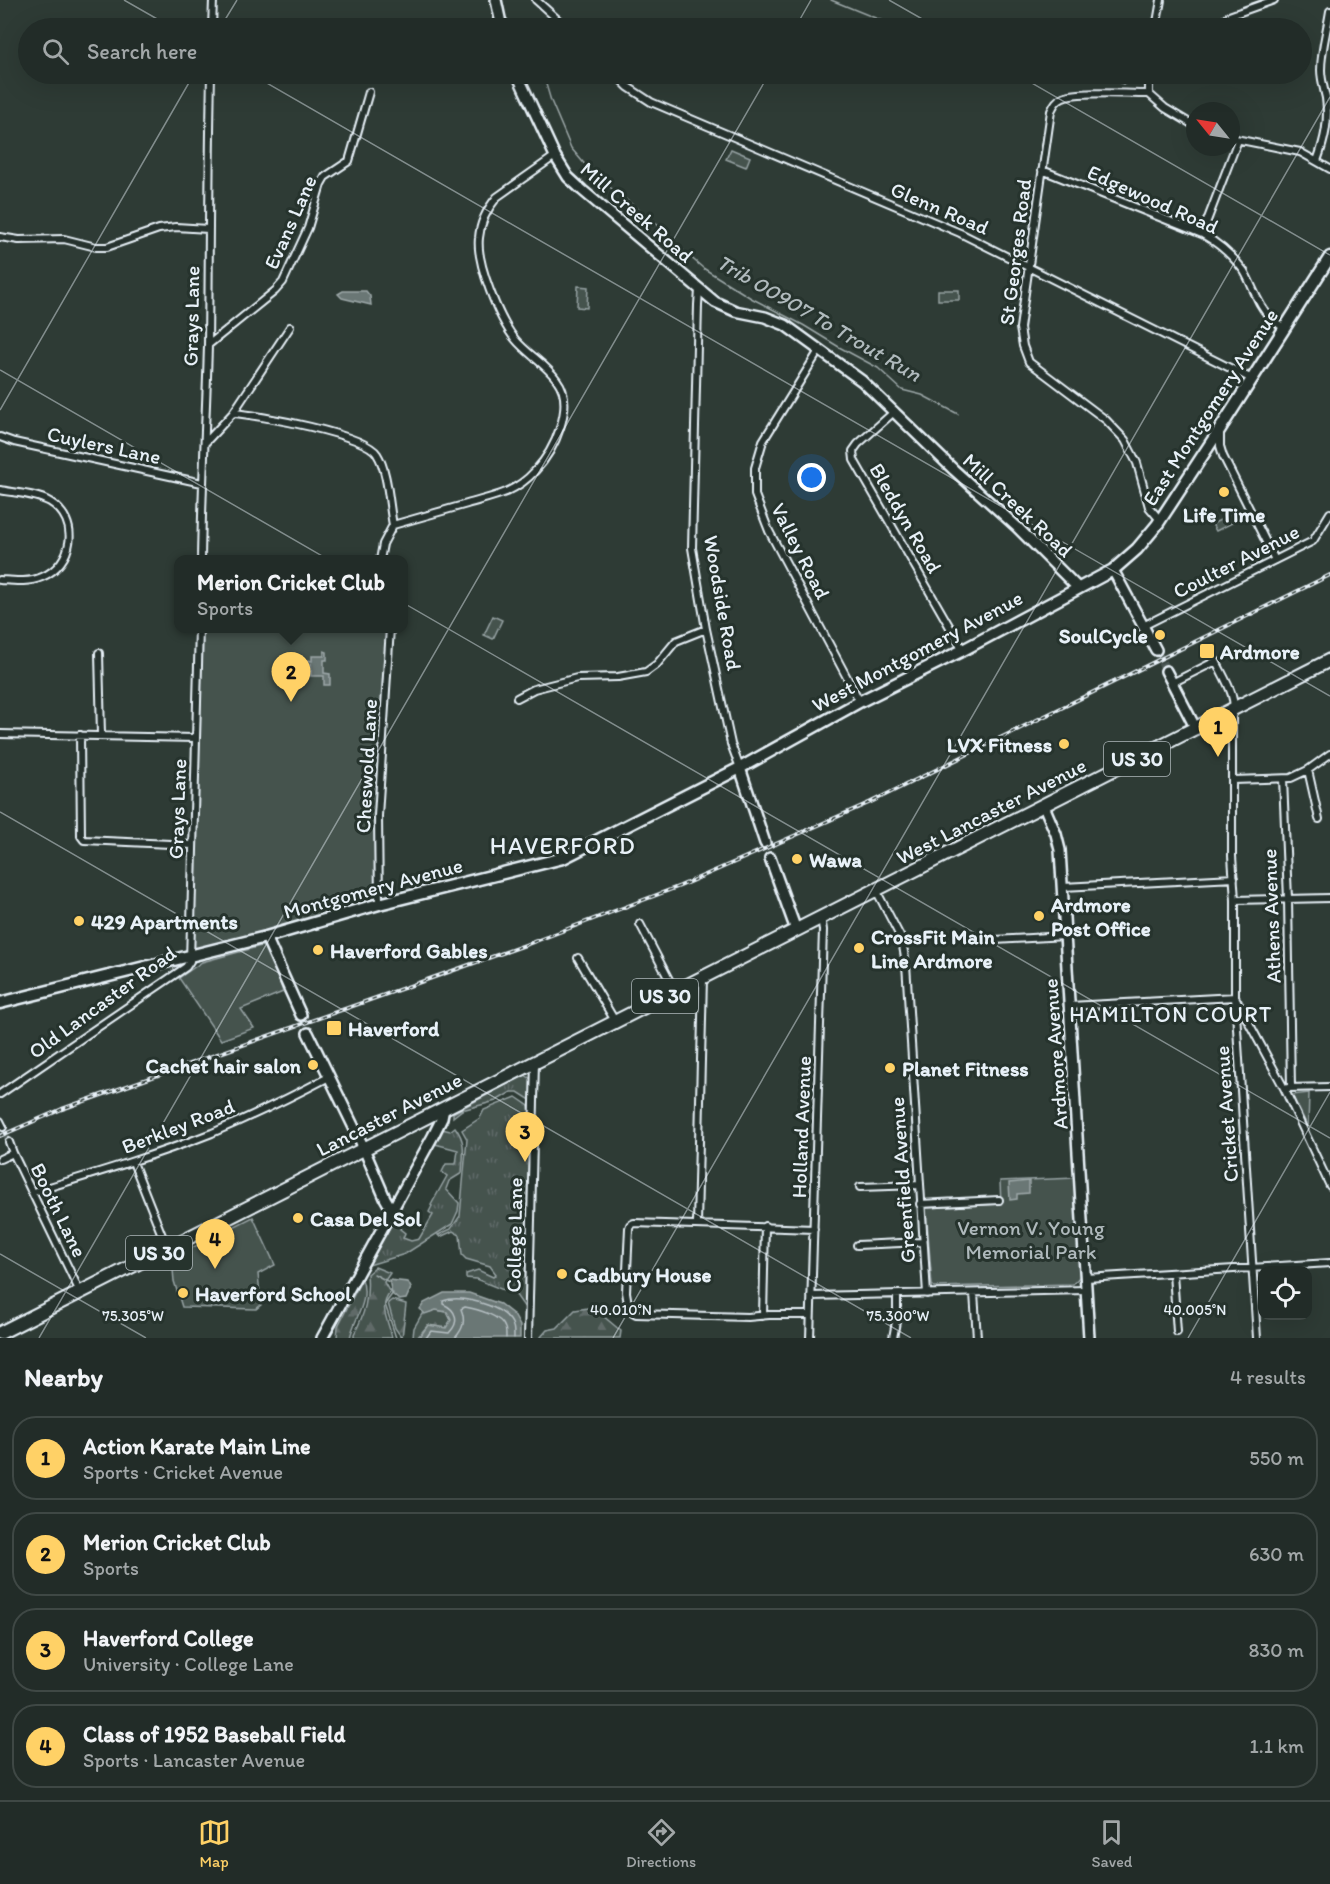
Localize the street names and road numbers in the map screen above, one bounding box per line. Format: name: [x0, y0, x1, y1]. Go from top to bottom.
street label: Mill Creek Road: [575, 156, 699, 268]
street label: Edgewood Road: [1084, 159, 1222, 239]
street label: Evans Lane: [258, 171, 322, 273]
street label: Glenn Road: [887, 176, 993, 240]
street label: St Georges Road: [994, 177, 1036, 327]
street label: Grays Lane: [178, 265, 204, 367]
street label: East Montgomery Avenue: [1137, 304, 1283, 510]
street label: Cuylers Lane: [45, 421, 163, 469]
street label: Mill Creek Road: [958, 448, 1078, 562]
street label: Bleddyn Road: [864, 458, 948, 578]
street label: Valley Road: [766, 499, 836, 604]
street label: Coulter Avenue: [1169, 518, 1303, 604]
street label: Woodside Road: [699, 533, 747, 673]
street label: West Montgomery Avenue: [807, 585, 1027, 717]
street label: Cheswold Lane: [350, 698, 382, 834]
road number: US 30: [1104, 742, 1170, 776]
street label: West Lancaster Avenue: [892, 752, 1090, 870]
street label: Grays Lane: [163, 758, 191, 860]
street label: Athens Avenue: [1256, 848, 1286, 984]
street label: Montgomery Avenue: [281, 852, 465, 924]
street label: Old Lancaster Road: [23, 940, 181, 1064]
street label: Ardmore Avenue: [1037, 978, 1073, 1130]
road number: US 30: [632, 979, 698, 1013]
street label: Cricket Avenue: [1209, 1045, 1243, 1183]
street label: Holland Avenue: [786, 1055, 816, 1199]
street label: Lancaster Avenue: [312, 1067, 466, 1161]
street label: Berkley Road: [118, 1093, 238, 1159]
street label: Greenfield Avenue: [884, 1096, 920, 1264]
street label: Booth Lane: [25, 1159, 93, 1261]
street label: College Lane: [500, 1177, 528, 1293]
road number: US 30: [126, 1236, 192, 1270]

